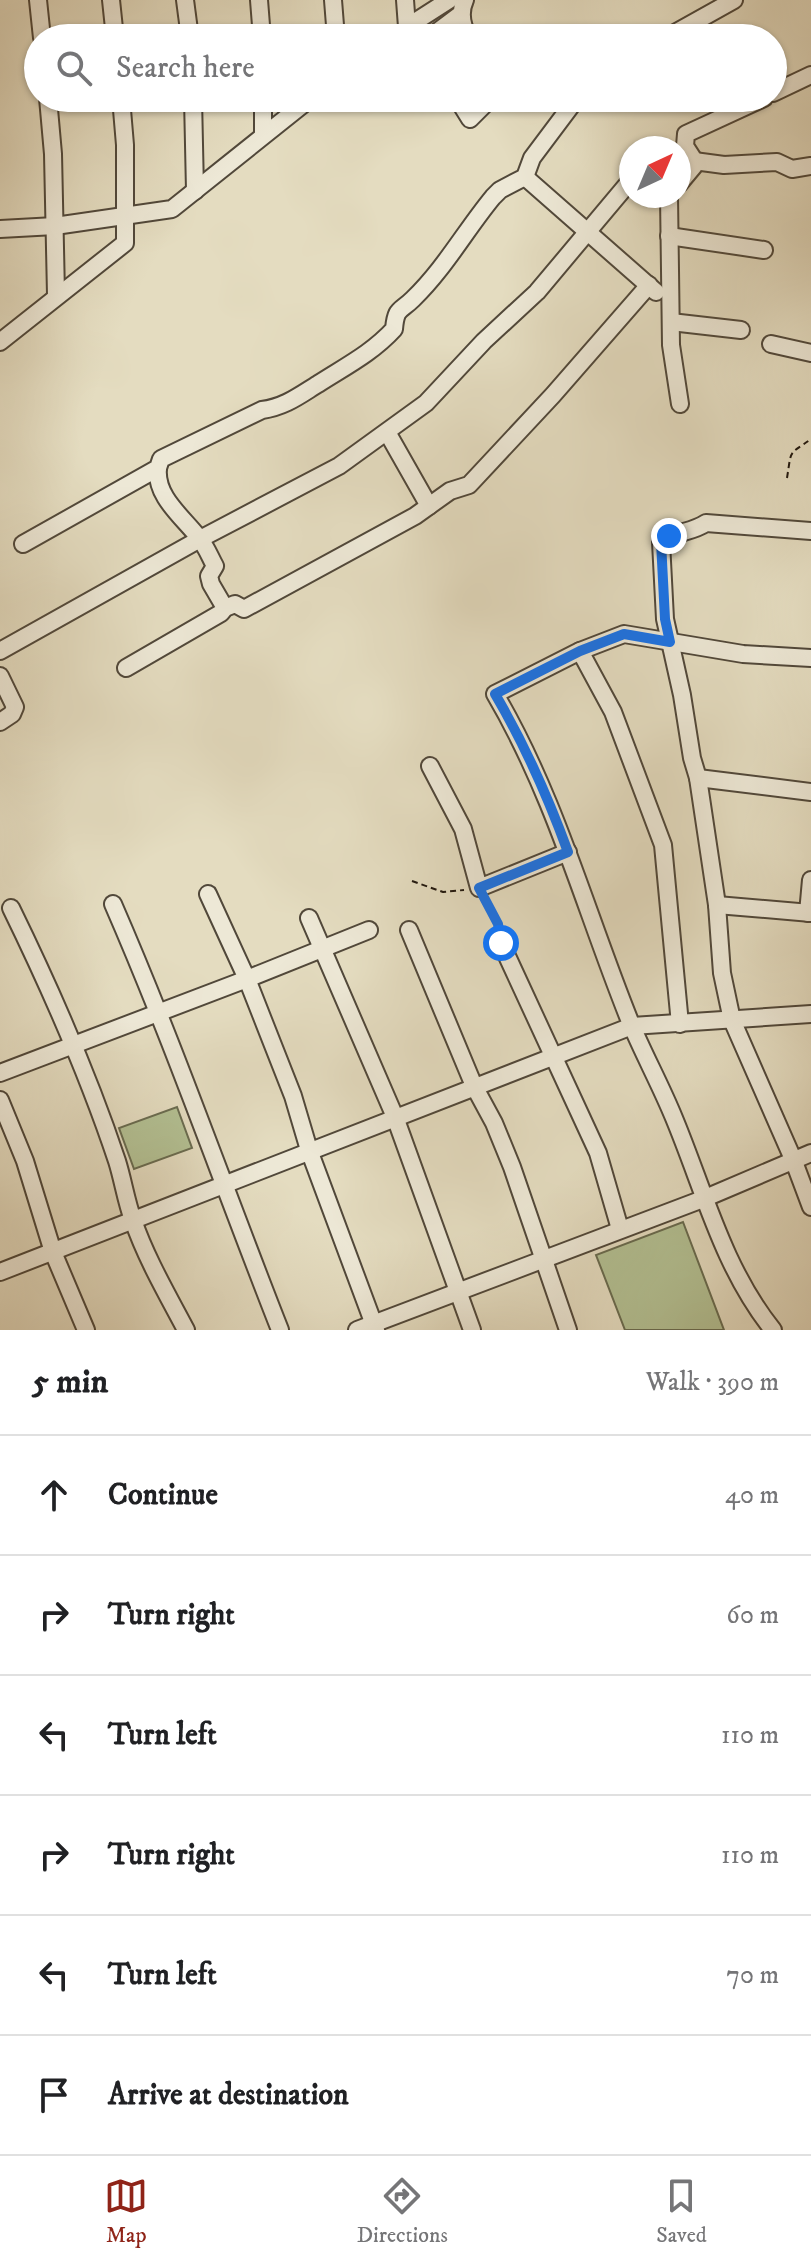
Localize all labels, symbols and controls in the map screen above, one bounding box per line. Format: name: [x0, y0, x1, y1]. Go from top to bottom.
search box: [24, 24, 787, 112]
icon: search: [52, 46, 96, 90]
text: Search here: [116, 50, 255, 87]
north arrow: [619, 136, 691, 208]
route end: [651, 518, 687, 554]
route start: [483, 925, 519, 961]
text: 5 min: [32, 1361, 108, 1403]
text: Walk · 390 m: [646, 1366, 779, 1399]
icon: ahead: [32, 1473, 76, 1517]
text: Continue: [108, 1477, 218, 1514]
text: 40 m: [725, 1479, 779, 1512]
icon: right: [32, 1593, 76, 1637]
text: Turn right: [108, 1597, 235, 1634]
text: 60 m: [726, 1599, 779, 1632]
icon: left: [32, 1713, 76, 1757]
text: Turn left: [108, 1717, 217, 1754]
text: 110 m: [721, 1719, 779, 1752]
icon: right: [32, 1833, 76, 1877]
text: Turn right: [108, 1837, 235, 1874]
text: 110 m: [721, 1839, 779, 1872]
icon: left: [32, 1953, 76, 1997]
text: Turn left: [108, 1957, 217, 1994]
text: 70 m: [726, 1959, 779, 1992]
icon: arrive: [32, 2073, 76, 2117]
text: Arrive at destination: [108, 2077, 349, 2114]
tab: Map: [104, 2174, 148, 2249]
tab: Directions: [357, 2174, 448, 2249]
tab: Saved: [656, 2174, 707, 2249]

